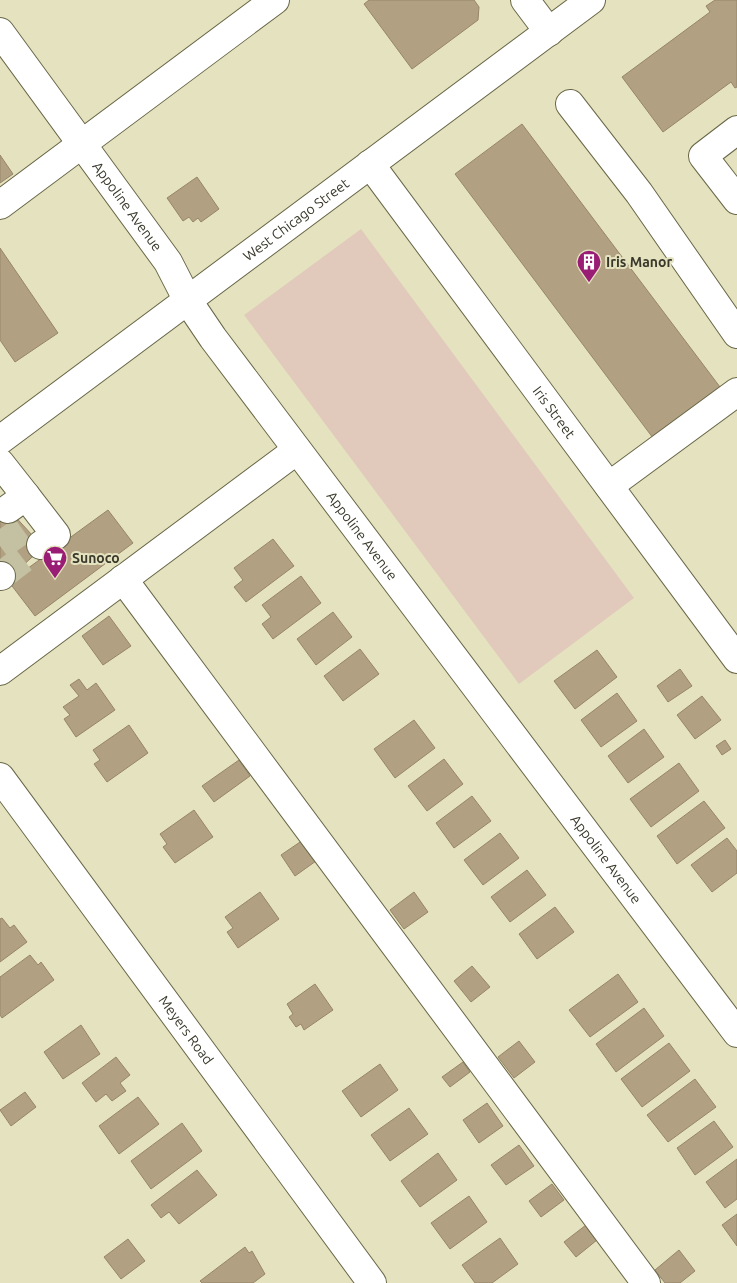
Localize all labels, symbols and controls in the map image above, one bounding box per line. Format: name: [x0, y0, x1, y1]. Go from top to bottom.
street label: Appoline Avenue: [89, 159, 165, 254]
street label: West Chicago Street: [240, 175, 352, 264]
building icon: Iris Manor: [576, 249, 602, 283]
place label: Iris Manor: [606, 254, 672, 270]
street label: Iris Street: [530, 383, 579, 442]
street label: Appoline Avenue: [324, 488, 401, 583]
supermarket icon: Sunoco: [42, 545, 68, 579]
place label: Sunoco: [72, 550, 120, 566]
street label: Appoline Avenue: [567, 812, 645, 907]
street label: Meyers Road: [155, 992, 217, 1067]

